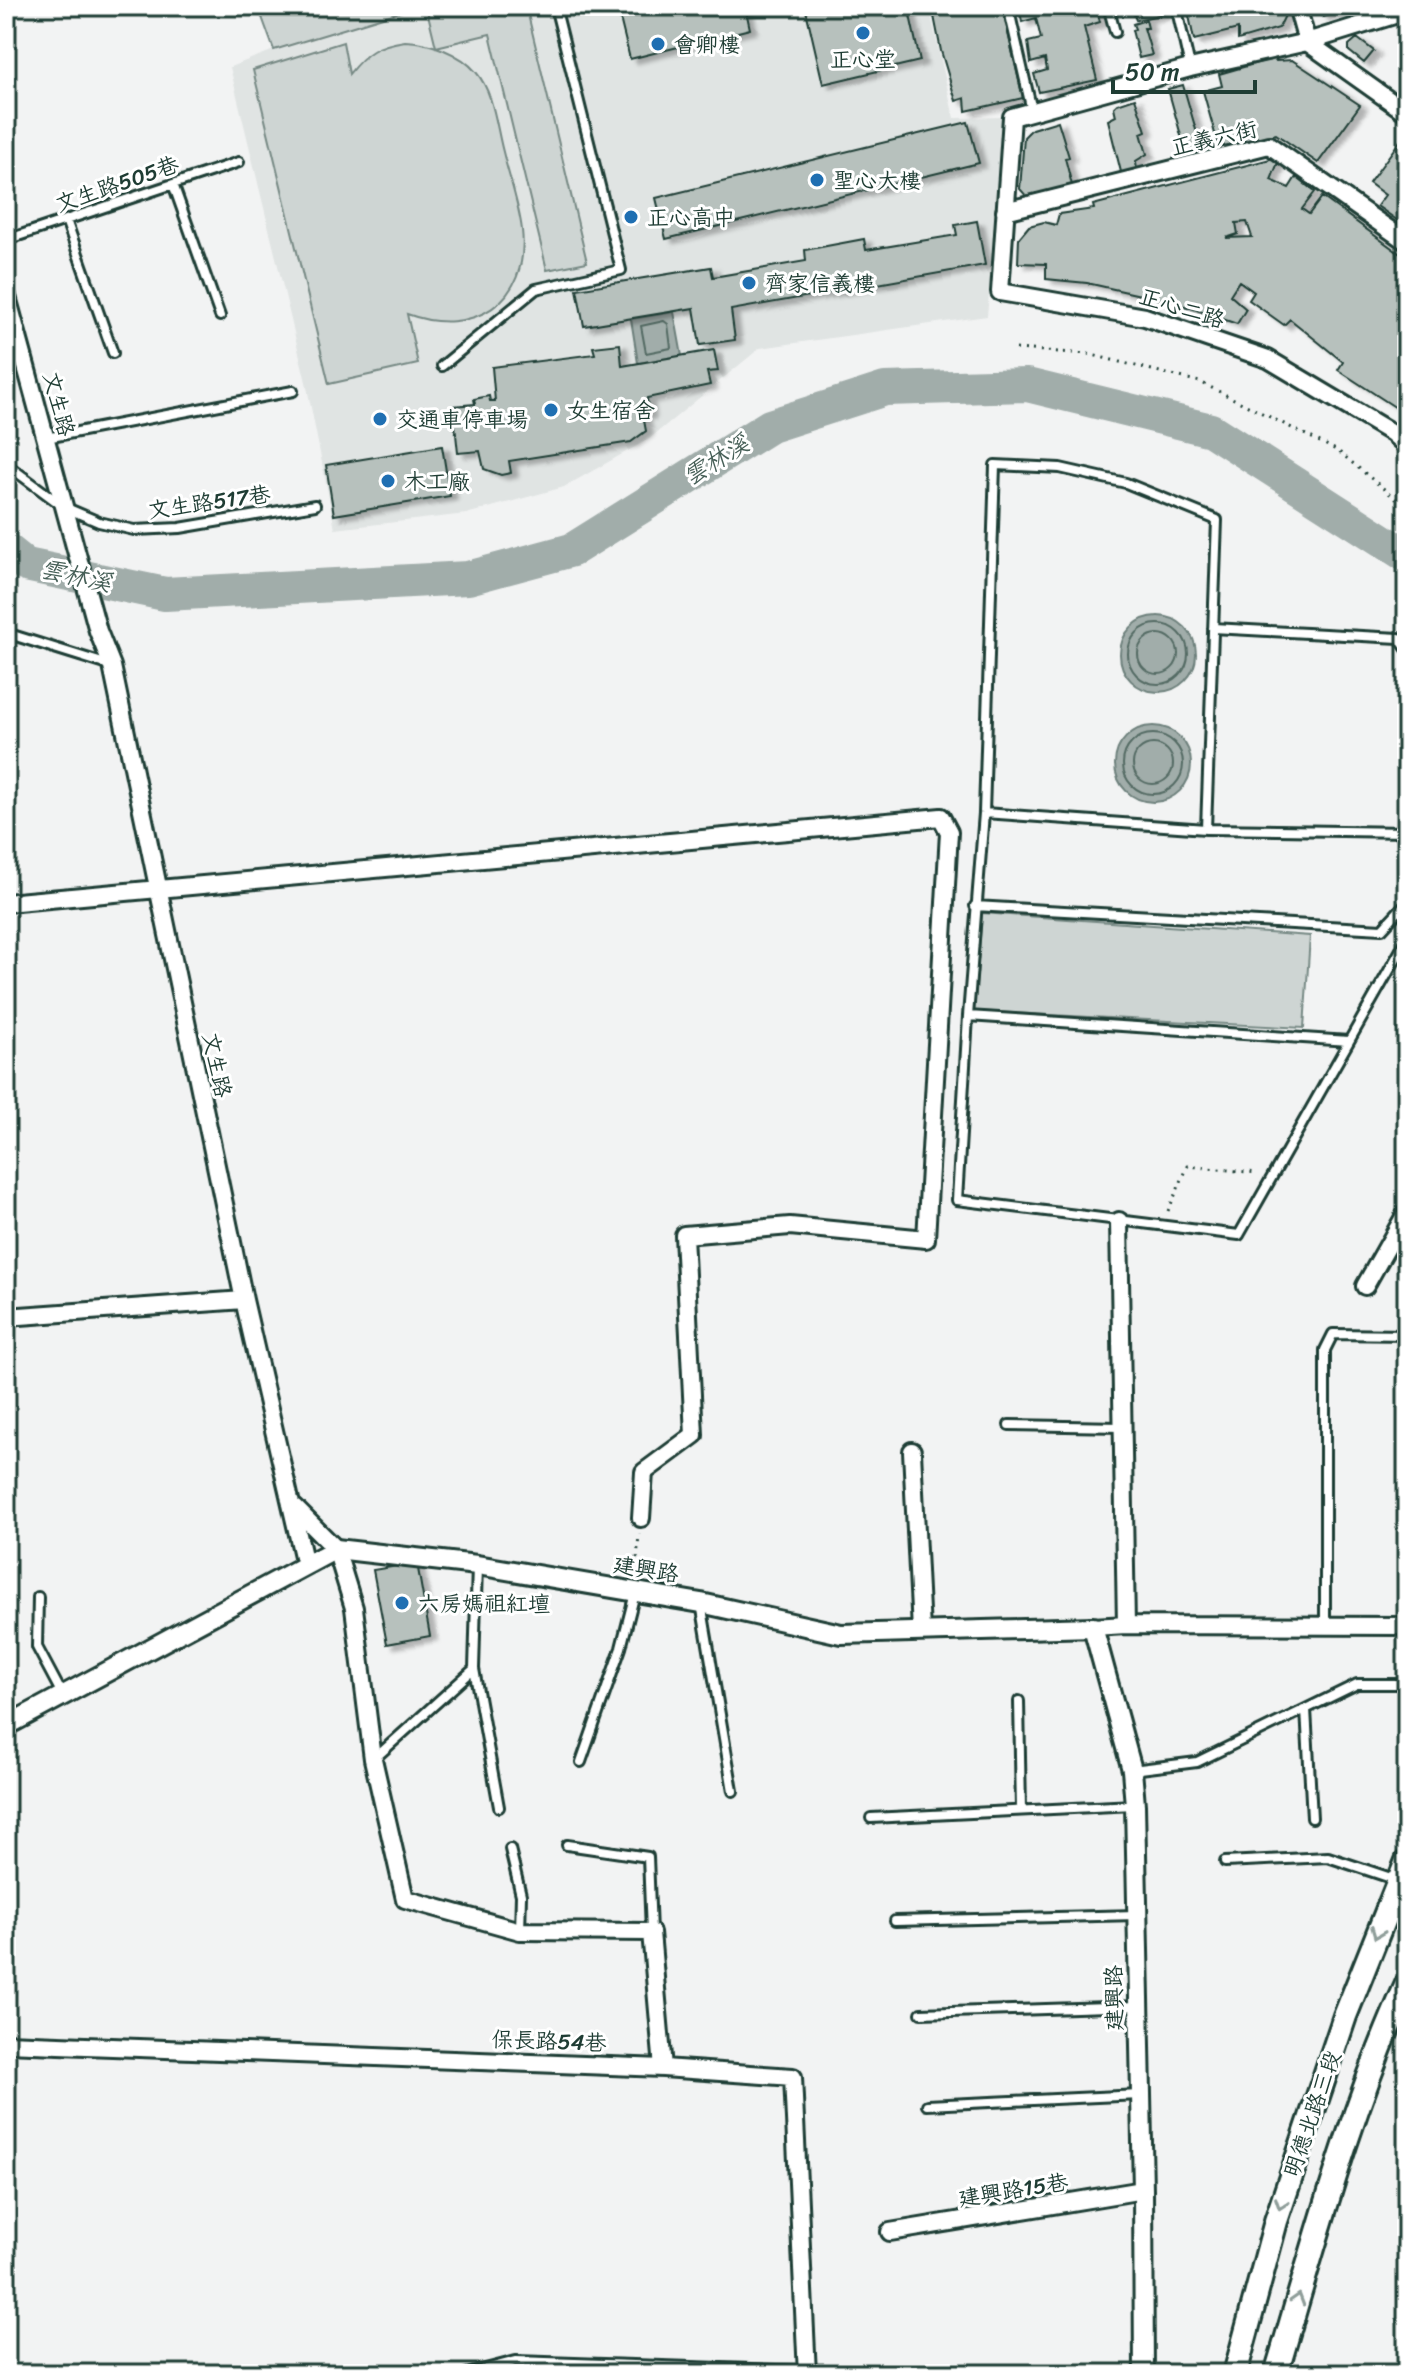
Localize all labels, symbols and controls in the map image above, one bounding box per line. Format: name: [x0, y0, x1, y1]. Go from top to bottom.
marker: 正心堂: [854, 24, 872, 42]
place label: 會卿樓: [674, 25, 740, 64]
marker: 會卿樓: [649, 35, 667, 53]
place label: 正心堂: [830, 40, 896, 79]
scale bar: [1113, 44, 1255, 94]
text: 50 m: [1125, 51, 1180, 93]
street label: 正義六街: [1167, 109, 1261, 167]
street label: 文生路505巷: [50, 145, 184, 223]
place label: 聖心大樓: [833, 161, 921, 200]
marker: 聖心大樓: [808, 171, 826, 189]
place label: 正心高中: [647, 198, 735, 237]
marker: 正心高中: [622, 208, 640, 226]
place label: 齊家信義樓: [765, 264, 875, 303]
marker: 齊家信義樓: [740, 274, 758, 292]
street label: 正心二路: [1134, 276, 1230, 340]
street label: 文生路: [32, 367, 86, 441]
place label: 女生宿舍: [567, 391, 655, 430]
place label: 交通車停車場: [396, 400, 528, 439]
marker: 女生宿舍: [542, 401, 560, 419]
marker: 交通車停車場: [371, 410, 389, 428]
water label: 雲林溪: [674, 422, 759, 497]
place label: 木工廠: [404, 462, 470, 501]
marker: 木工廠: [379, 472, 397, 490]
street label: 文生路517巷: [145, 474, 273, 530]
water label: 雲林溪: [36, 548, 118, 604]
street label: 文生路: [191, 1029, 243, 1101]
street label: 建興路: [610, 1545, 682, 1593]
place label: 六房媽祖紅壇: [418, 1584, 550, 1623]
marker: 六房媽祖紅壇: [393, 1594, 411, 1612]
one-way arrow: [1370, 1925, 1387, 1939]
street label: 建興路: [1094, 1965, 1134, 2031]
street label: 保長路54巷: [491, 2020, 607, 2062]
street label: 明德北路三段: [1272, 2045, 1352, 2183]
street label: 建興路15巷: [955, 2162, 1071, 2218]
one-way arrow: [1275, 2196, 1291, 2210]
one-way arrow: [1289, 2293, 1305, 2307]

